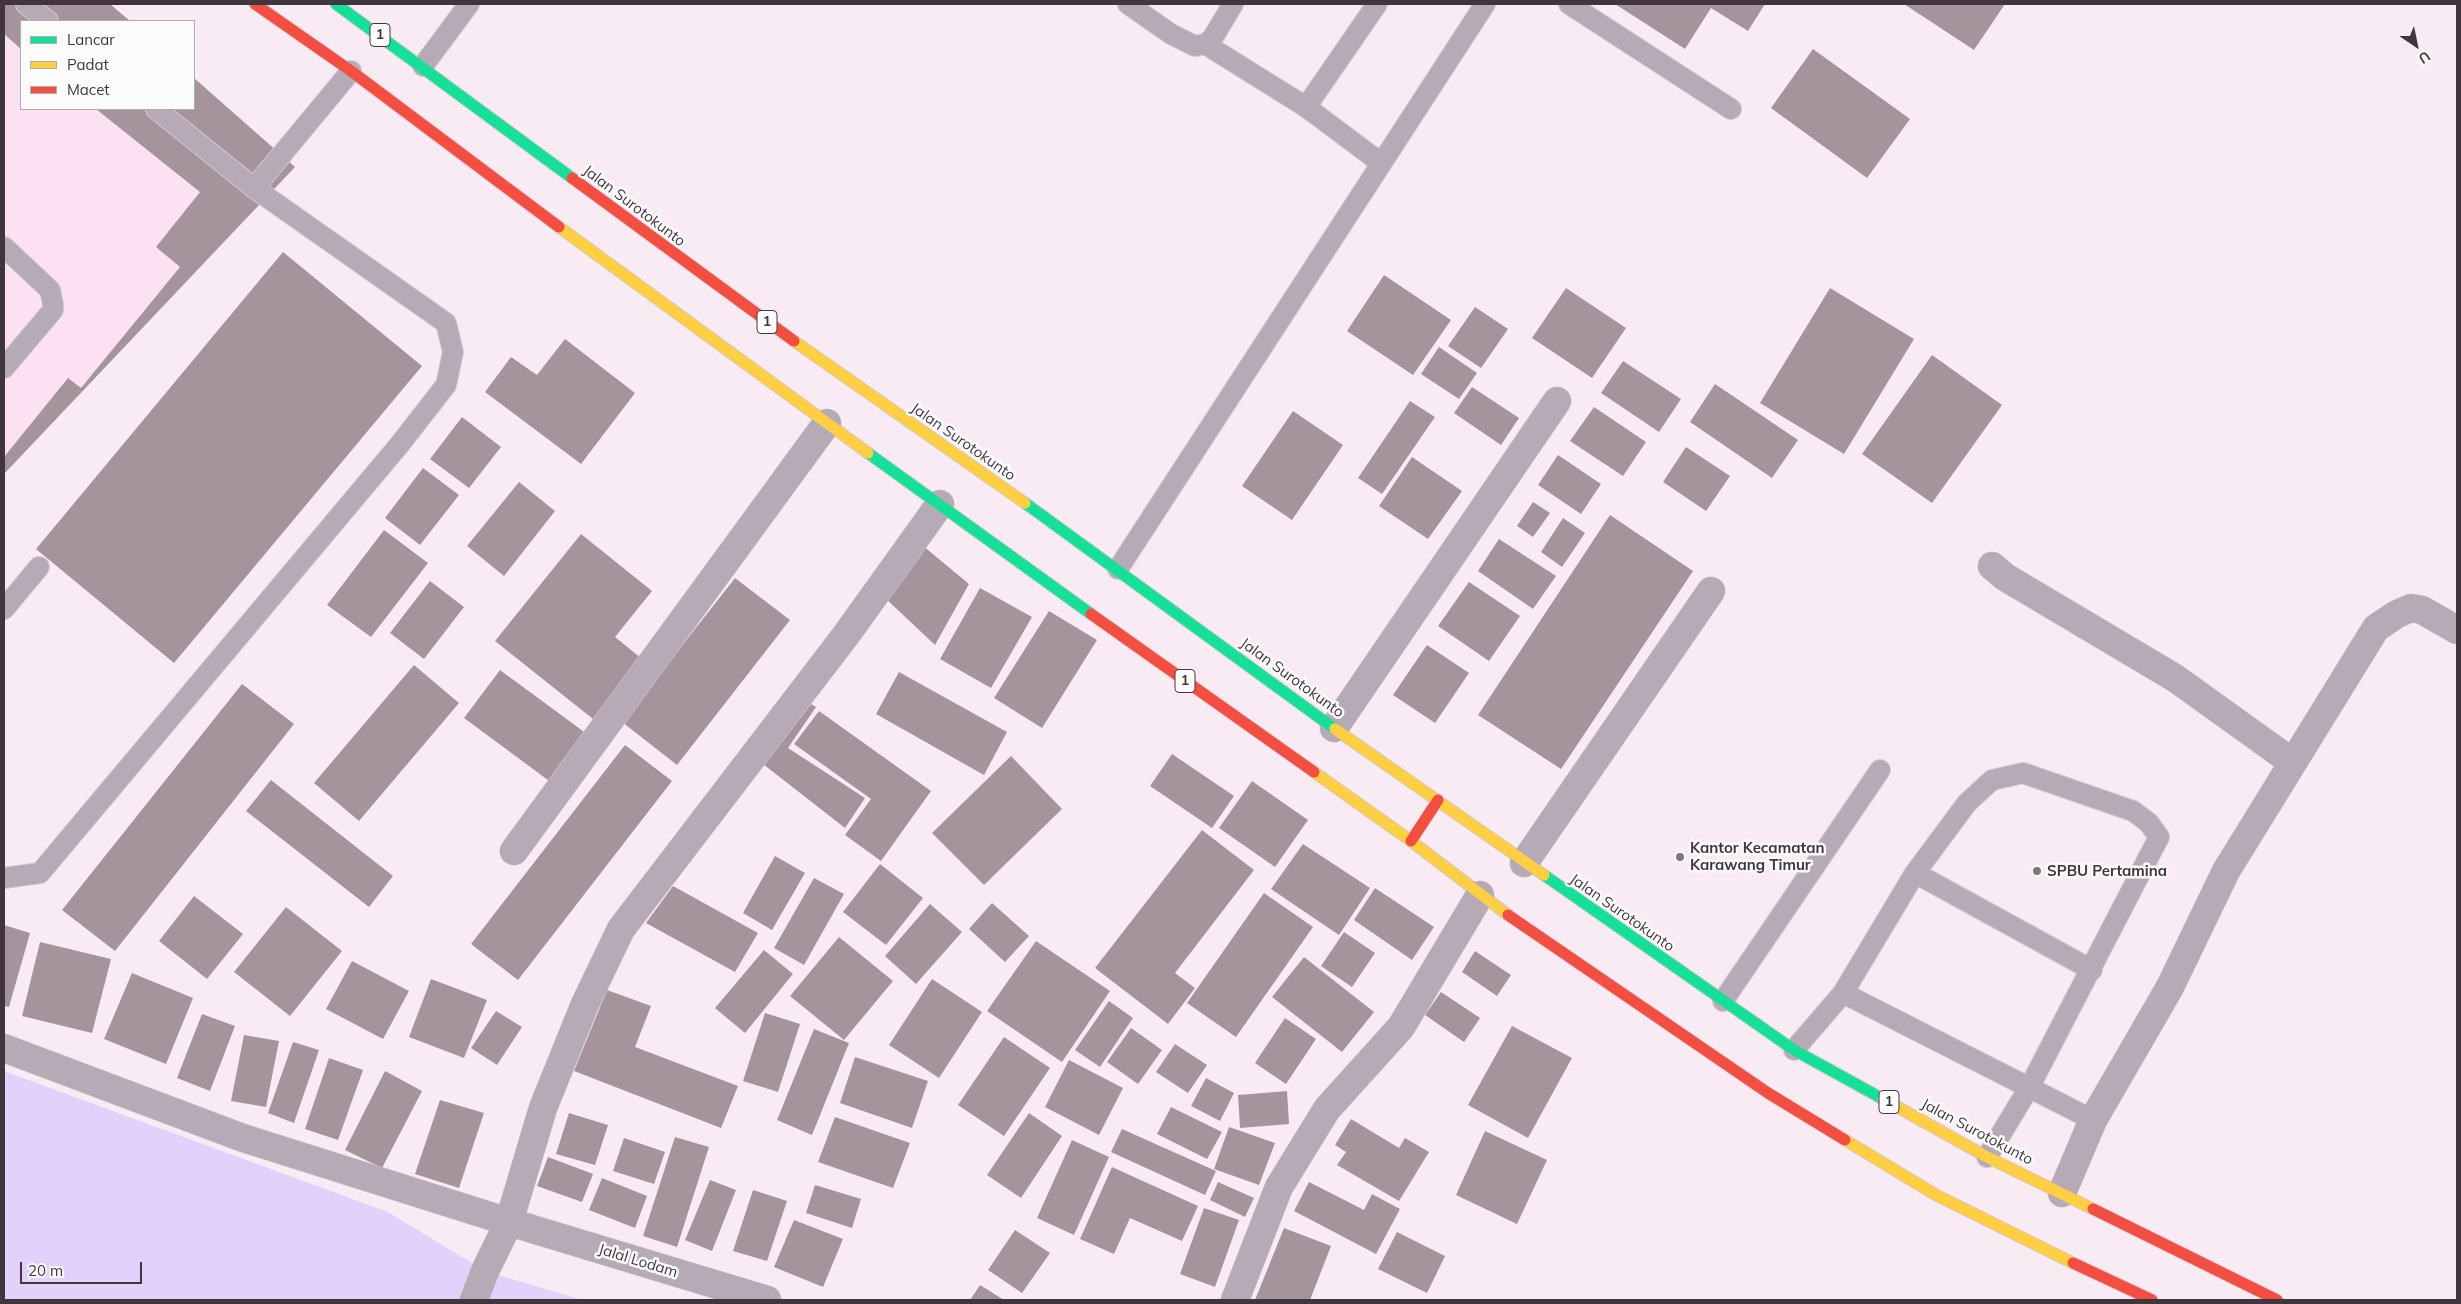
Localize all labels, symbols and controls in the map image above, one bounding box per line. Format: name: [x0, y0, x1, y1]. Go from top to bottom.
legend: [20, 20, 195, 110]
north arrow: [2391, 20, 2441, 70]
road number: 1: [370, 24, 390, 46]
text: Lancar: [67, 30, 115, 49]
text: U: [2415, 47, 2434, 68]
text: Padat: [67, 55, 109, 74]
text: Macet: [67, 80, 110, 99]
street label: Jalan Surotokunto: [579, 162, 689, 250]
road number: 1: [757, 311, 777, 334]
street label: Jalan Surotokunto: [907, 399, 1019, 485]
street label: Jalan Surotokunto: [1237, 634, 1347, 722]
road number: 1: [1175, 669, 1195, 692]
place label: Kantor Kecamatan Karawang Timur: [1690, 839, 1824, 874]
marker: Kantor Kecamatan Karawang Timur: [1674, 851, 1686, 863]
place label: SPBU Pertamina: [2047, 862, 2167, 880]
marker: SPBU Pertamina: [2031, 865, 2043, 877]
street label: Jalan Surotokunto: [1566, 870, 1678, 956]
road number: 1: [1879, 1090, 1899, 1114]
street label: Jalan Surotokunto: [1918, 1095, 2036, 1169]
street label: Jalal Lodam: [596, 1240, 680, 1282]
scale bar: [22, 1252, 145, 1284]
text: 20 m: [28, 1261, 63, 1280]

